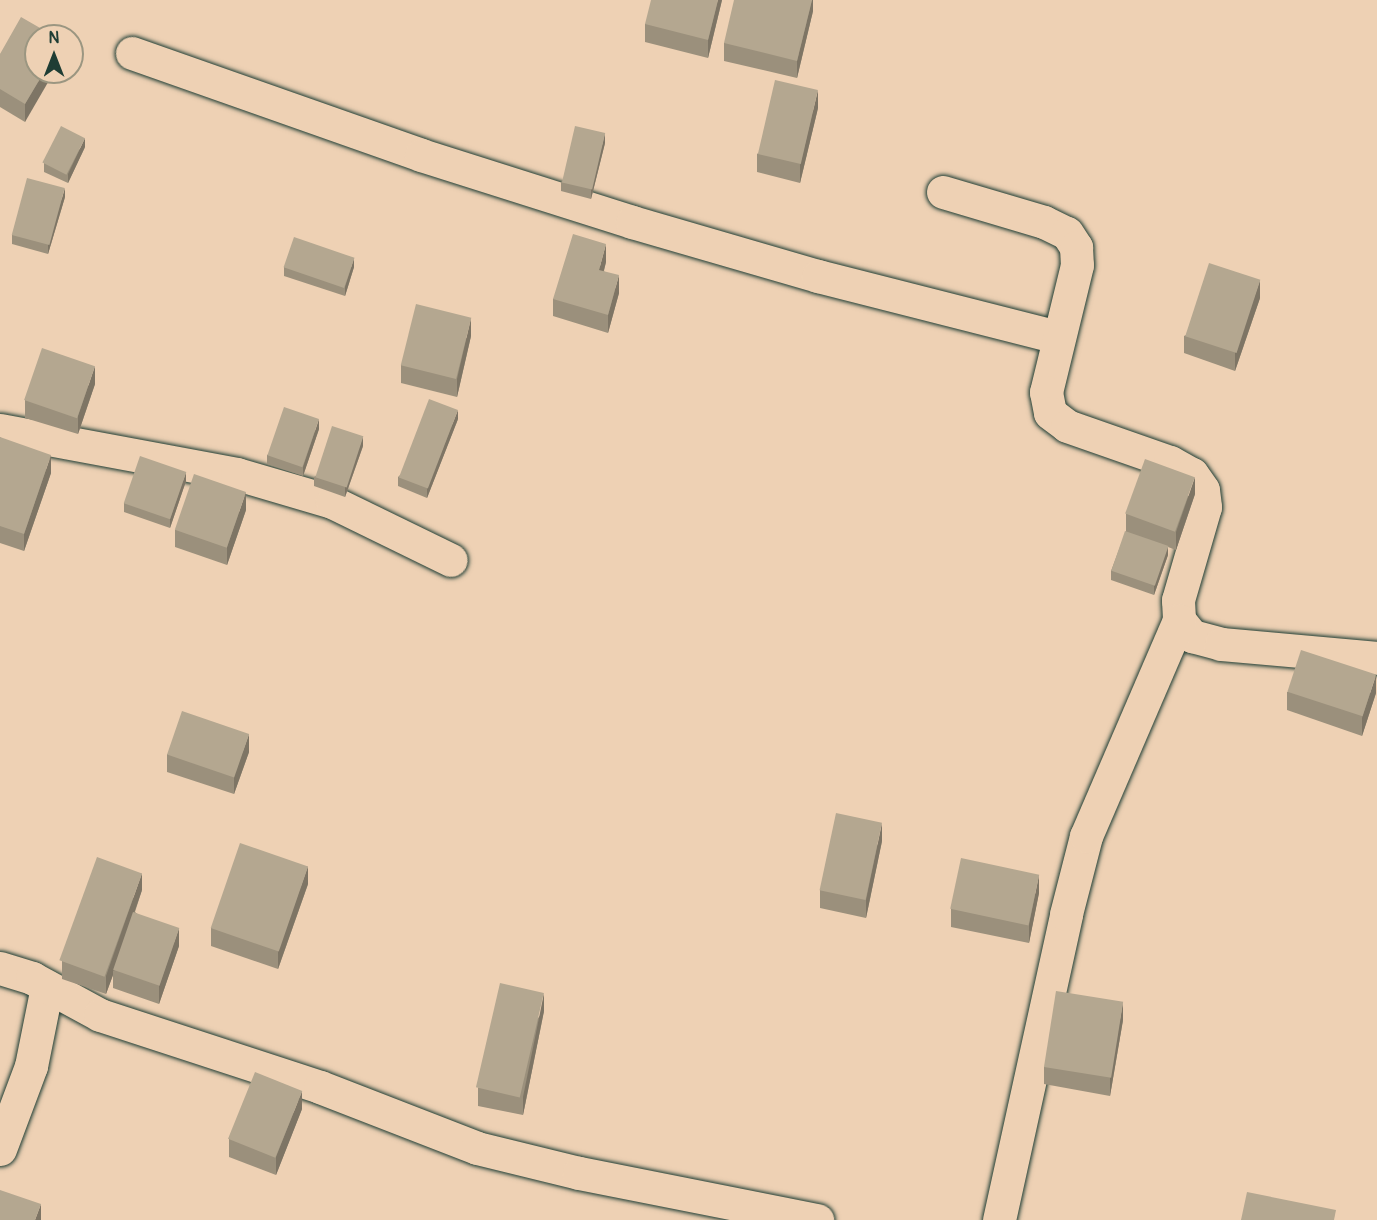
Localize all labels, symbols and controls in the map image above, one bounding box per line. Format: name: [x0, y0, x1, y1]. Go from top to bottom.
north arrow: [24, 24, 84, 84]
text: N: [49, 28, 59, 48]

